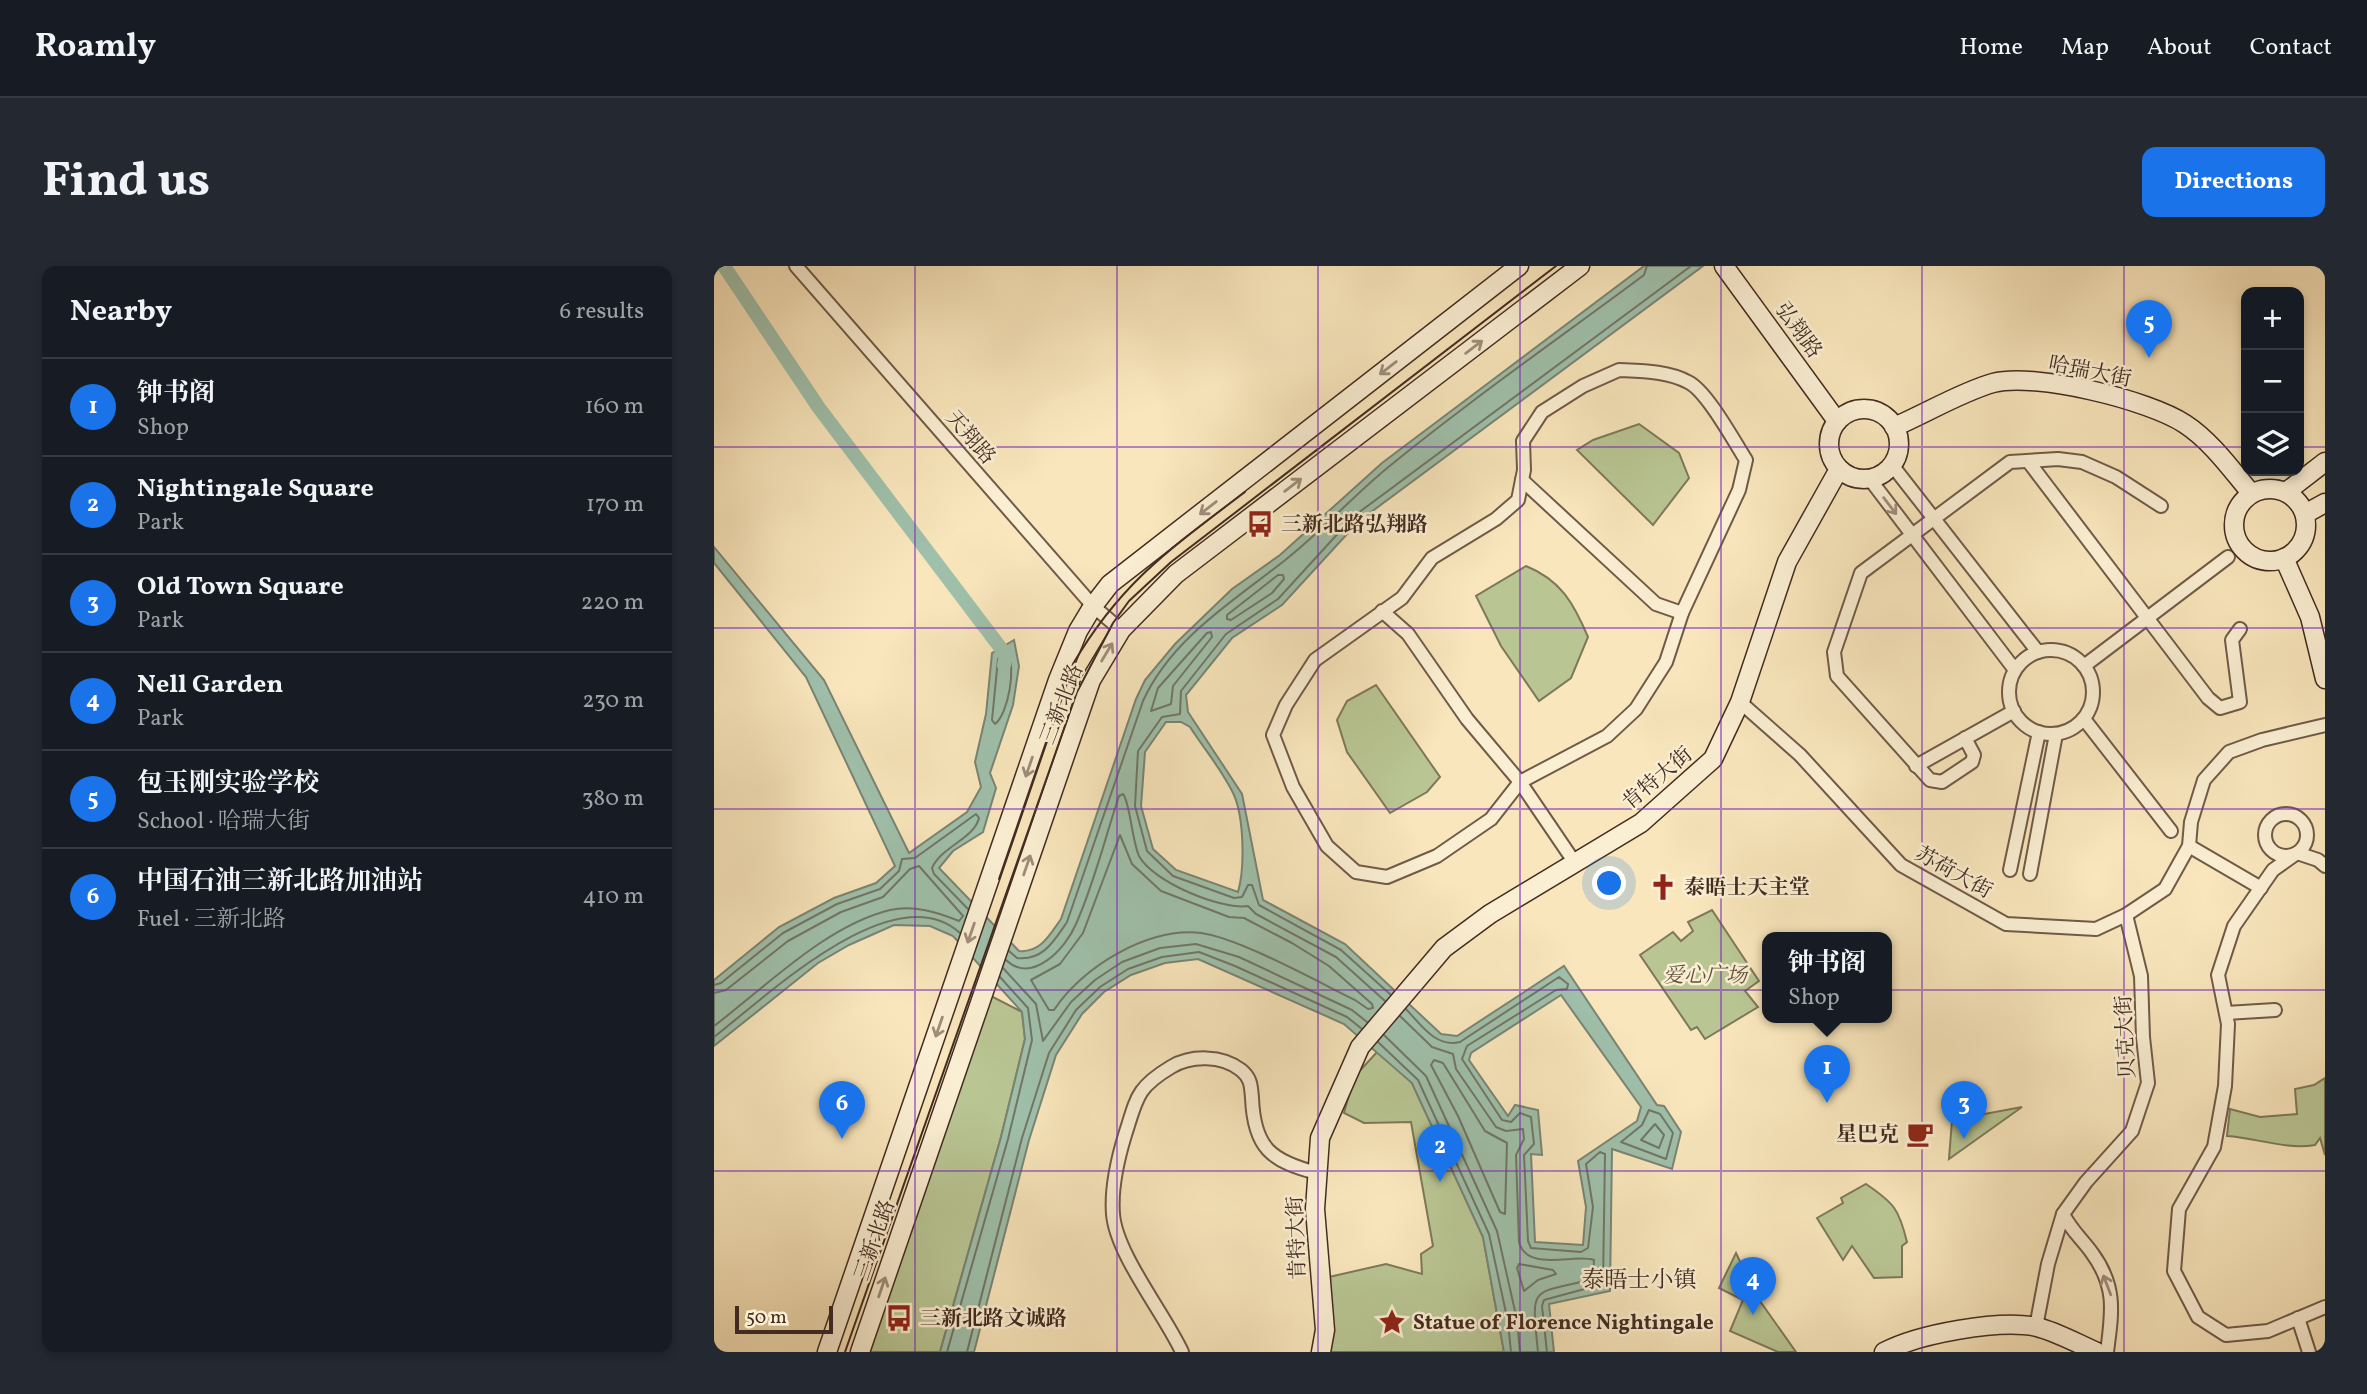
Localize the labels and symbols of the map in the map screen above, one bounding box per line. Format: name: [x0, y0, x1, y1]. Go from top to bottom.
street label: 弘翔路: [1768, 297, 1828, 365]
pin: 5: [2126, 300, 2172, 358]
one-way arrow: [1464, 339, 1483, 354]
street label: 哈瑞大街: [2046, 350, 2134, 395]
one-way arrow: [1379, 361, 1398, 376]
street label: 天翔路: [938, 405, 1001, 471]
one-way arrow: [1284, 478, 1303, 493]
one-way arrow: [1883, 497, 1898, 515]
one-way arrow: [1200, 500, 1218, 515]
bus stop icon: 三新北路弘翔路: [1245, 509, 1275, 539]
place label: 三新北路弘翔路: [1281, 511, 1428, 540]
one-way arrow: [1101, 643, 1115, 663]
street label: 三新北路: [1034, 660, 1091, 749]
street label: 肯特大街: [1616, 741, 1699, 817]
one-way arrow: [1022, 755, 1034, 777]
street label: 苏荷大街: [1910, 840, 1997, 906]
one-way arrow: [1022, 854, 1034, 876]
your location: [1592, 866, 1626, 900]
church icon: 泰晤士天主堂: [1648, 872, 1678, 902]
place label: 泰晤士天主堂: [1684, 874, 1810, 903]
one-way arrow: [964, 921, 976, 943]
park label: 爱心广场: [1663, 962, 1749, 991]
street label: 贝克大街: [2110, 994, 2143, 1080]
one-way arrow: [932, 1016, 944, 1038]
pin: 1: [1804, 1045, 1850, 1103]
pin: 6: [819, 1081, 865, 1139]
pin: 3: [1941, 1081, 1987, 1139]
cafe icon: 星巴克: [1905, 1119, 1935, 1149]
place label: 星巴克: [1836, 1121, 1899, 1150]
pin: 2: [1417, 1124, 1463, 1182]
street label: 肯特大街: [1282, 1195, 1313, 1280]
street label: 三新北路: [848, 1196, 903, 1285]
pin: 4: [1730, 1257, 1776, 1315]
district label: 泰晤士小镇: [1582, 1265, 1697, 1297]
one-way arrow: [2100, 1275, 2113, 1296]
one-way arrow: [877, 1277, 889, 1299]
scale bar: [735, 1303, 833, 1335]
bus stop icon: 三新北路文诚路: [884, 1303, 914, 1333]
place label: 三新北路文诚路: [920, 1305, 1067, 1334]
place icon: Statue of Florence Nightingale: [1377, 1307, 1407, 1337]
place label: Statue of Florence Nightingale: [1413, 1309, 1714, 1338]

